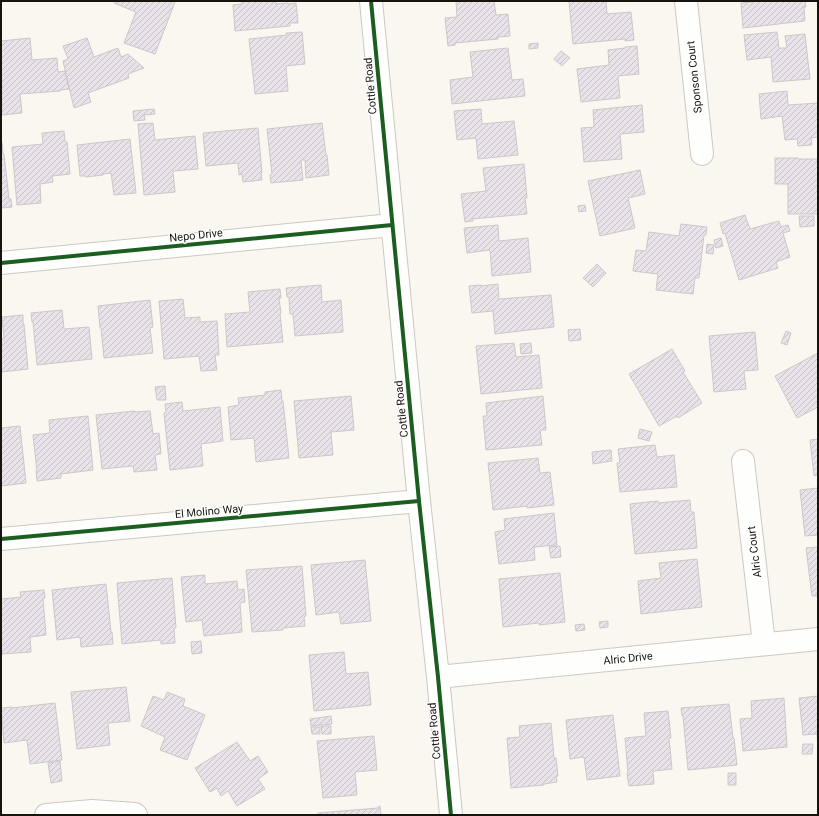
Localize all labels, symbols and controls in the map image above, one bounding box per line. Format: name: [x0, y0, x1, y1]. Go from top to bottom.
street label: Sponson Court: [684, 40, 705, 114]
street label: Cottle Road: [362, 57, 379, 115]
street label: Nepo Drive: [169, 226, 224, 245]
street label: Cottle Road: [392, 380, 411, 438]
street label: El Molino Way: [174, 502, 245, 521]
street label: Alric Court: [745, 525, 764, 578]
street label: Alric Drive: [603, 649, 653, 668]
street label: Cottle Road: [426, 702, 443, 760]

